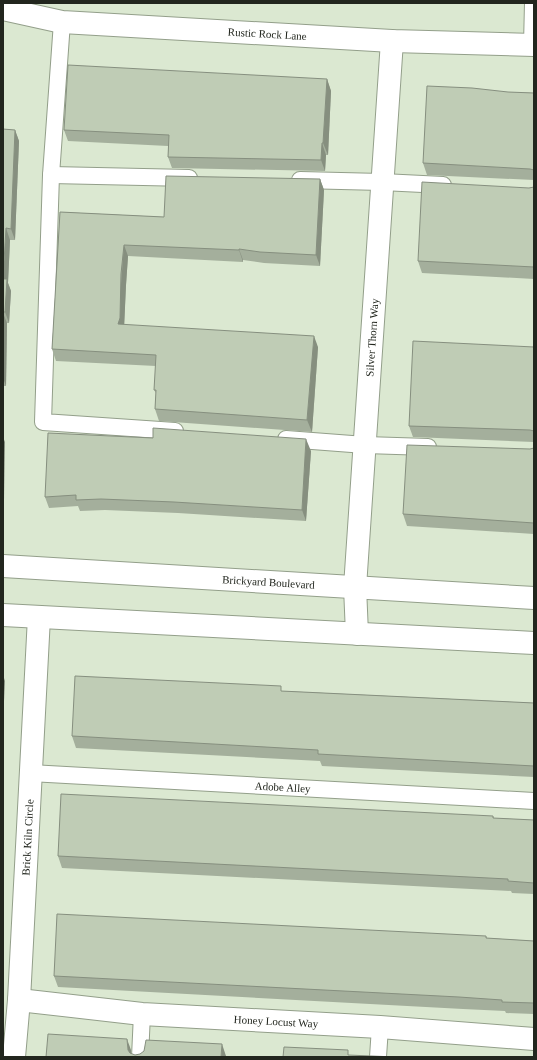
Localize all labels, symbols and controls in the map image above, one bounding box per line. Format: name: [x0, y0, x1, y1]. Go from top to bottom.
street label: Rustic Rock Lane: [228, 26, 307, 42]
street label: Silver Thorn Way: [363, 298, 381, 377]
street label: Brickyard Boulevard: [222, 573, 316, 591]
street label: Adobe Alley: [254, 779, 311, 795]
street label: Brick Kiln Circle: [20, 799, 35, 876]
street label: Honey Locust Way: [233, 1013, 319, 1030]

